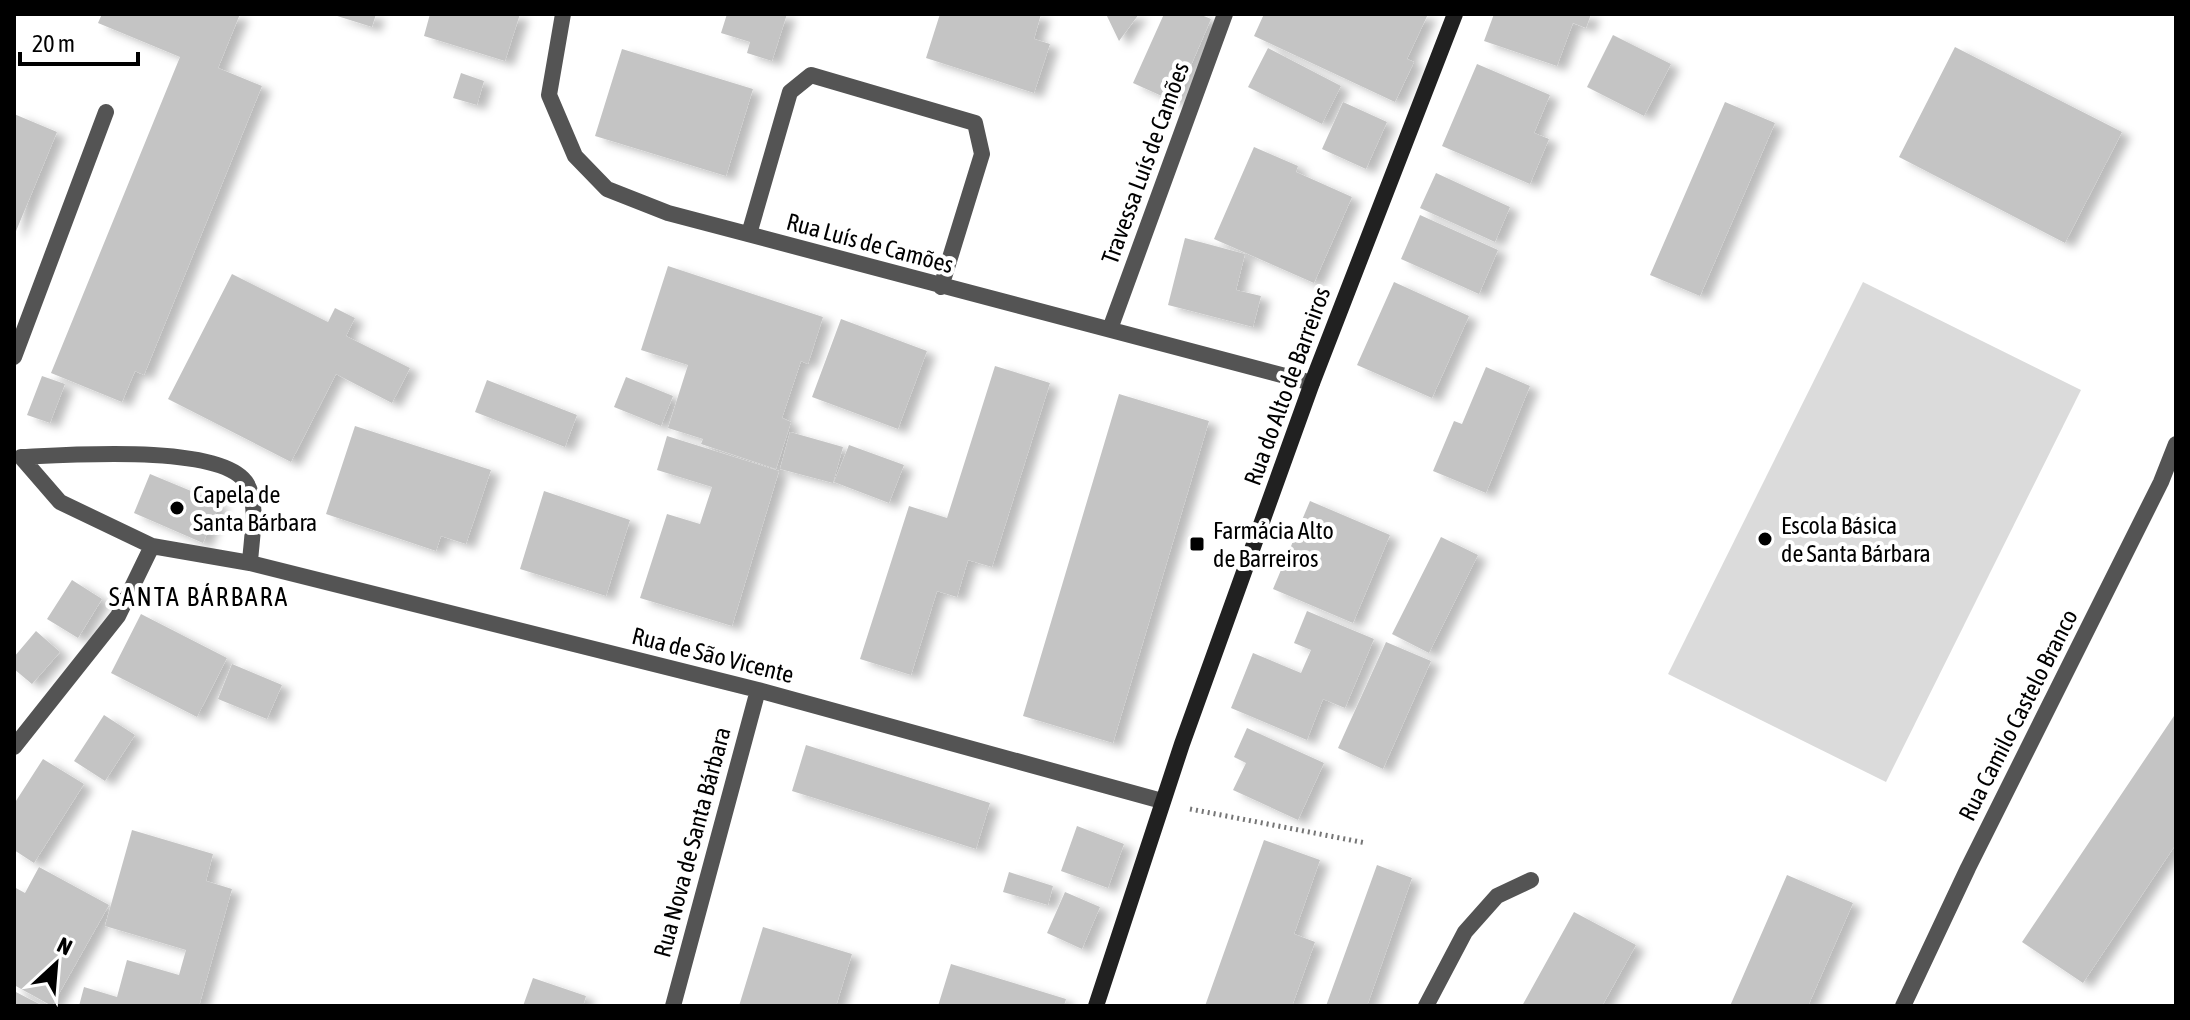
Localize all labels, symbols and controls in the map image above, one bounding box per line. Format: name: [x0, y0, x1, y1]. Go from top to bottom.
scale bar: [20, 16, 138, 66]
text: 20 m: [32, 30, 75, 57]
street label: Travessa Luís de Camões: [1096, 59, 1194, 267]
street label: Rua Luís de Camões: [784, 208, 956, 278]
street label: Rua do Alto de Barreiros: [1239, 283, 1335, 489]
place label: Capela de Santa Bárbara: [193, 481, 317, 536]
marker: Capela de Santa Bárbara: [168, 499, 186, 517]
place label: Escola Básica de Santa Bárbara: [1781, 512, 1931, 567]
place label: Farmácia Alto de Barreiros: [1213, 517, 1334, 572]
marker: Escola Básica de Santa Bárbara: [1756, 530, 1774, 548]
marker: Farmácia Alto de Barreiros: [1188, 535, 1206, 553]
district label: SANTA BÁRBARA: [109, 582, 289, 612]
street label: Rua Camilo Castelo Branco: [1953, 605, 2083, 825]
street label: Rua de São Vicente: [629, 622, 797, 688]
street label: Rua Nova de Santa Bárbara: [648, 724, 736, 960]
north arrow: [16, 924, 96, 1004]
text: N: [53, 931, 76, 961]

